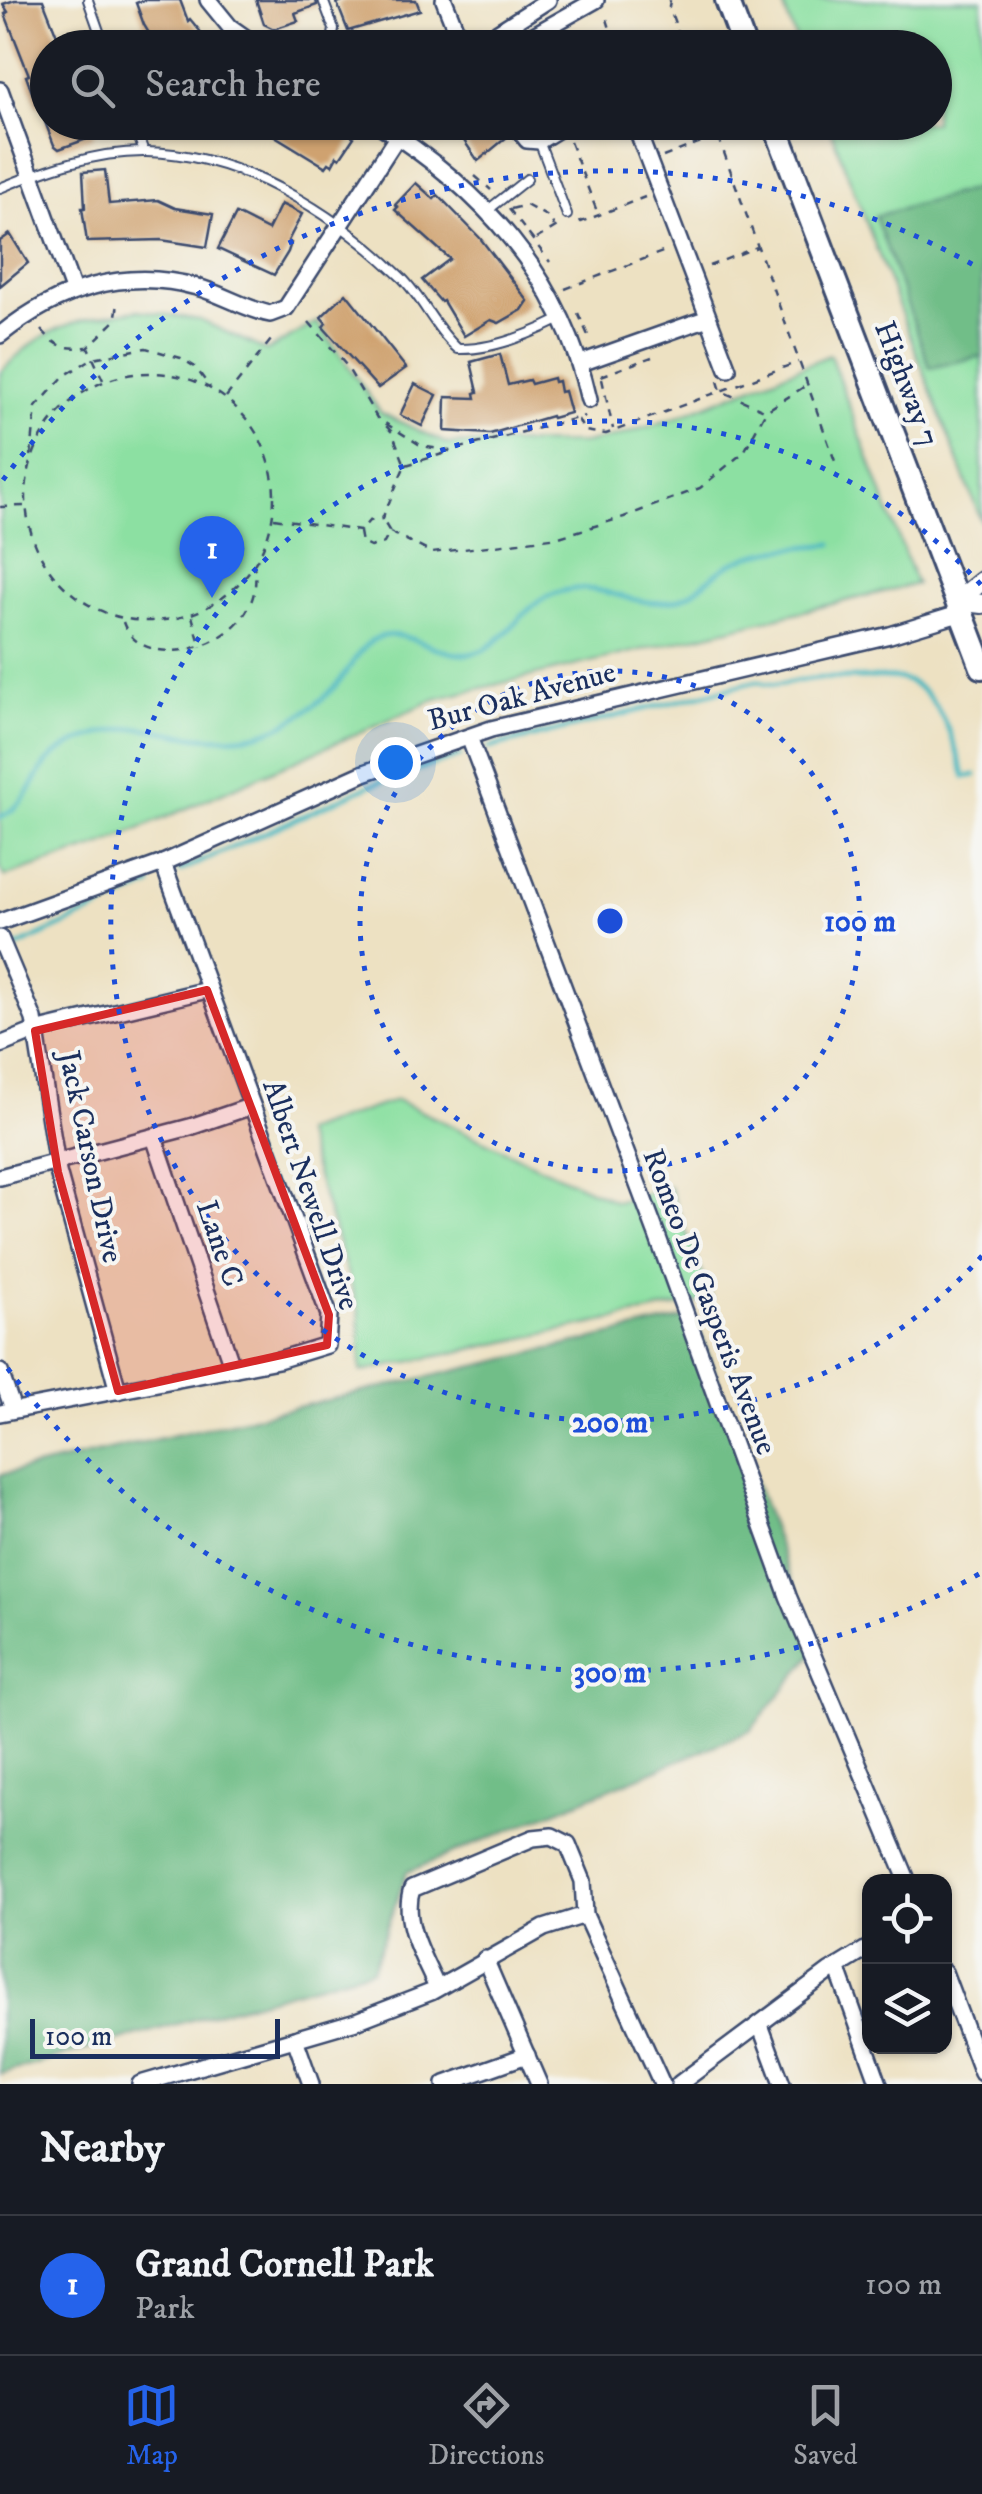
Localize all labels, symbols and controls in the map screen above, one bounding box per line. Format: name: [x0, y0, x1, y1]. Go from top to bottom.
search box: [30, 30, 952, 140]
icon: search: [65, 58, 120, 113]
text: Search here: [145, 61, 321, 109]
street label: Highway 7: [865, 316, 947, 452]
pin: 1: [180, 516, 244, 598]
street label: Bur Oak Avenue: [424, 654, 620, 740]
your location: [370, 737, 421, 788]
centre of rings: [592, 903, 628, 939]
text: 100 m: [824, 904, 897, 941]
street label: Jack Carson Drive: [49, 1045, 131, 1266]
street label: Albert Newell Drive: [253, 1075, 367, 1315]
street label: Romeo De Gasperis Avenue: [634, 1144, 784, 1460]
street label: Lane C: [187, 1196, 251, 1292]
text: 200 m: [572, 1405, 648, 1442]
text: 300 m: [574, 1655, 647, 1692]
map controls: [862, 1874, 952, 2054]
button: locate: [862, 1874, 952, 1964]
button: layers: [862, 1964, 952, 2054]
scale bar: [30, 2014, 280, 2058]
text: 100 m: [45, 2019, 112, 2054]
text: Nearby: [40, 2123, 164, 2175]
text: Grand Cornell Park: [135, 2241, 434, 2289]
text: 1: [67, 2265, 78, 2305]
text: 100 m: [865, 2265, 942, 2305]
text: Park: [135, 2289, 195, 2329]
tab: Map: [124, 2378, 179, 2473]
tab: Directions: [428, 2378, 544, 2473]
tab: Saved: [793, 2378, 858, 2473]

